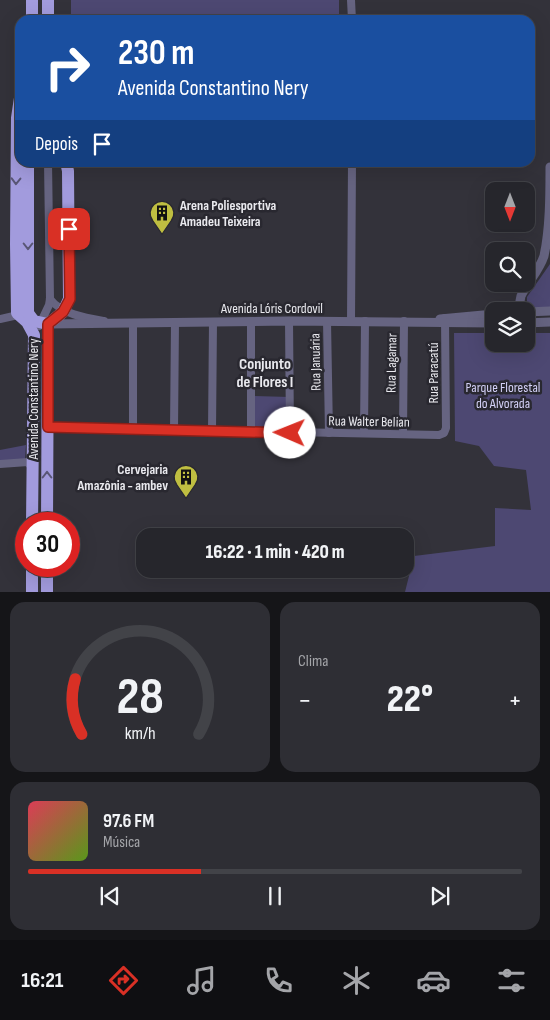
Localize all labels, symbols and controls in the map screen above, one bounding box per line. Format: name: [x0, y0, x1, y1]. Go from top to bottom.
text: 230 m: [118, 32, 194, 75]
icon: right: [35, 35, 100, 100]
text: Avenida Constantino Nery: [118, 75, 308, 102]
icon: arrive: [88, 130, 116, 158]
text: Depois: [35, 133, 78, 156]
one-way arrow: [11, 178, 21, 186]
north arrow: [485, 182, 535, 232]
map controls: [485, 182, 535, 352]
place label: Arena Poliesportiva Amadeu Teixeira: [179, 197, 277, 230]
building icon: Arena Poliesportiva Amadeu Teixeira: [149, 200, 175, 234]
pin: [48, 208, 90, 250]
icon: arrive: [55, 215, 83, 243]
one-way arrow: [23, 242, 33, 250]
button: search: [485, 242, 535, 292]
street label: Avenida Lóris Cordovil: [220, 300, 323, 317]
button: layers: [485, 302, 535, 352]
street label: Rua Januária: [306, 333, 324, 391]
street label: Rua Lagamar: [382, 333, 401, 393]
street label: Avenida Constantino Nery: [25, 338, 42, 461]
street label: Rua Paracatú: [425, 342, 442, 404]
district label: Conjunto de Flores I: [237, 355, 293, 392]
park label: Parque Florestal do Alvorada: [466, 379, 540, 412]
position arrow: [263, 406, 315, 458]
street label: Rua Walter Belian: [328, 412, 410, 431]
place label: Cervejaria Amazônia - ambev: [77, 461, 168, 494]
building icon: Cervejaria Amazônia - ambev: [173, 464, 199, 498]
one-way arrow: [42, 471, 52, 478]
speed limit sign: 30: [15, 512, 80, 577]
text: 16:22 · 1 min · 420 m: [205, 541, 345, 564]
text: Clima: [298, 652, 328, 671]
text: 28: [116, 666, 164, 729]
text: 22°: [387, 677, 433, 722]
text: −: [298, 684, 312, 717]
text: +: [508, 684, 522, 717]
text: km/h: [125, 723, 155, 744]
text: 97.6 FM: [103, 810, 154, 833]
text: Música: [103, 833, 140, 852]
icon: previous: [96, 882, 124, 910]
icon: pause: [261, 882, 289, 910]
icon: next: [426, 882, 454, 910]
icon: directions: [106, 963, 141, 998]
icon: music: [184, 963, 219, 998]
icon: phone: [261, 963, 296, 998]
icon: climate: [339, 963, 374, 998]
icon: car: [416, 963, 451, 998]
icon: filters: [494, 963, 529, 998]
text: 16:21: [21, 967, 63, 994]

